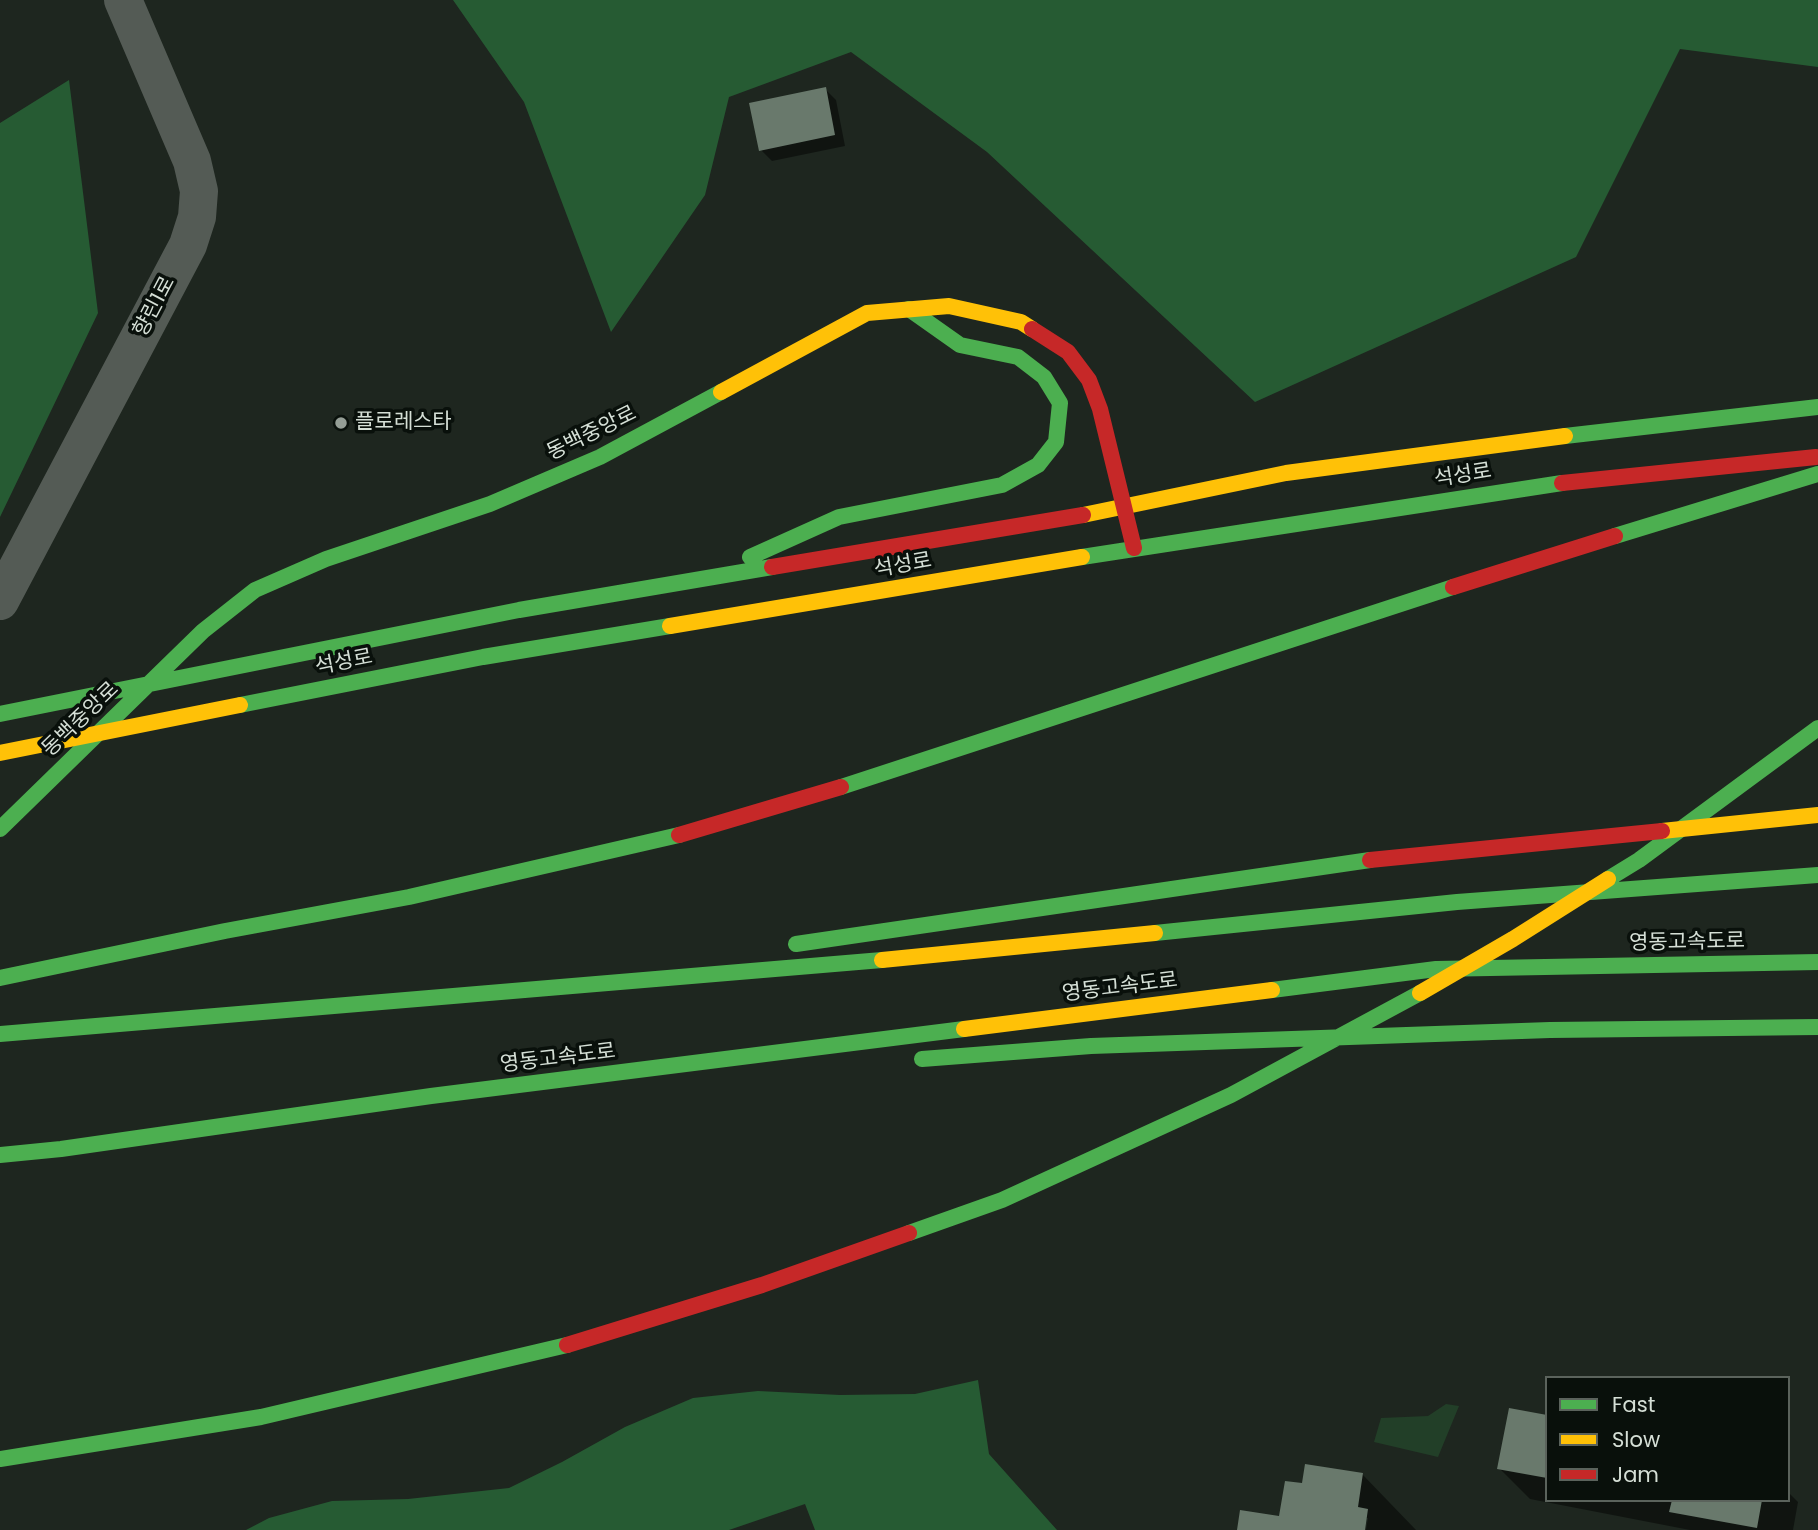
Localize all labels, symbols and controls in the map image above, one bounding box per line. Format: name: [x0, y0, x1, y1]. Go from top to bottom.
street label: 향린1로: [129, 273, 181, 341]
street label: 동백중앙로: [543, 402, 641, 466]
place label: 플로레스타: [355, 410, 452, 436]
marker: 플로레스타: [333, 415, 349, 431]
street label: 석성로: [1432, 459, 1494, 493]
street label: 석성로: [872, 549, 934, 583]
street label: 석성로: [313, 645, 375, 681]
street label: 동백중앙로: [38, 677, 124, 763]
street label: 영동고속도로: [1629, 929, 1745, 957]
street label: 영동고속도로: [1061, 968, 1179, 1008]
street label: 영동고속도로: [499, 1039, 617, 1079]
legend: [1545, 1376, 1790, 1502]
text: Fast: [1612, 1390, 1655, 1419]
text: Slow: [1612, 1425, 1660, 1454]
text: Jam: [1612, 1460, 1659, 1489]

